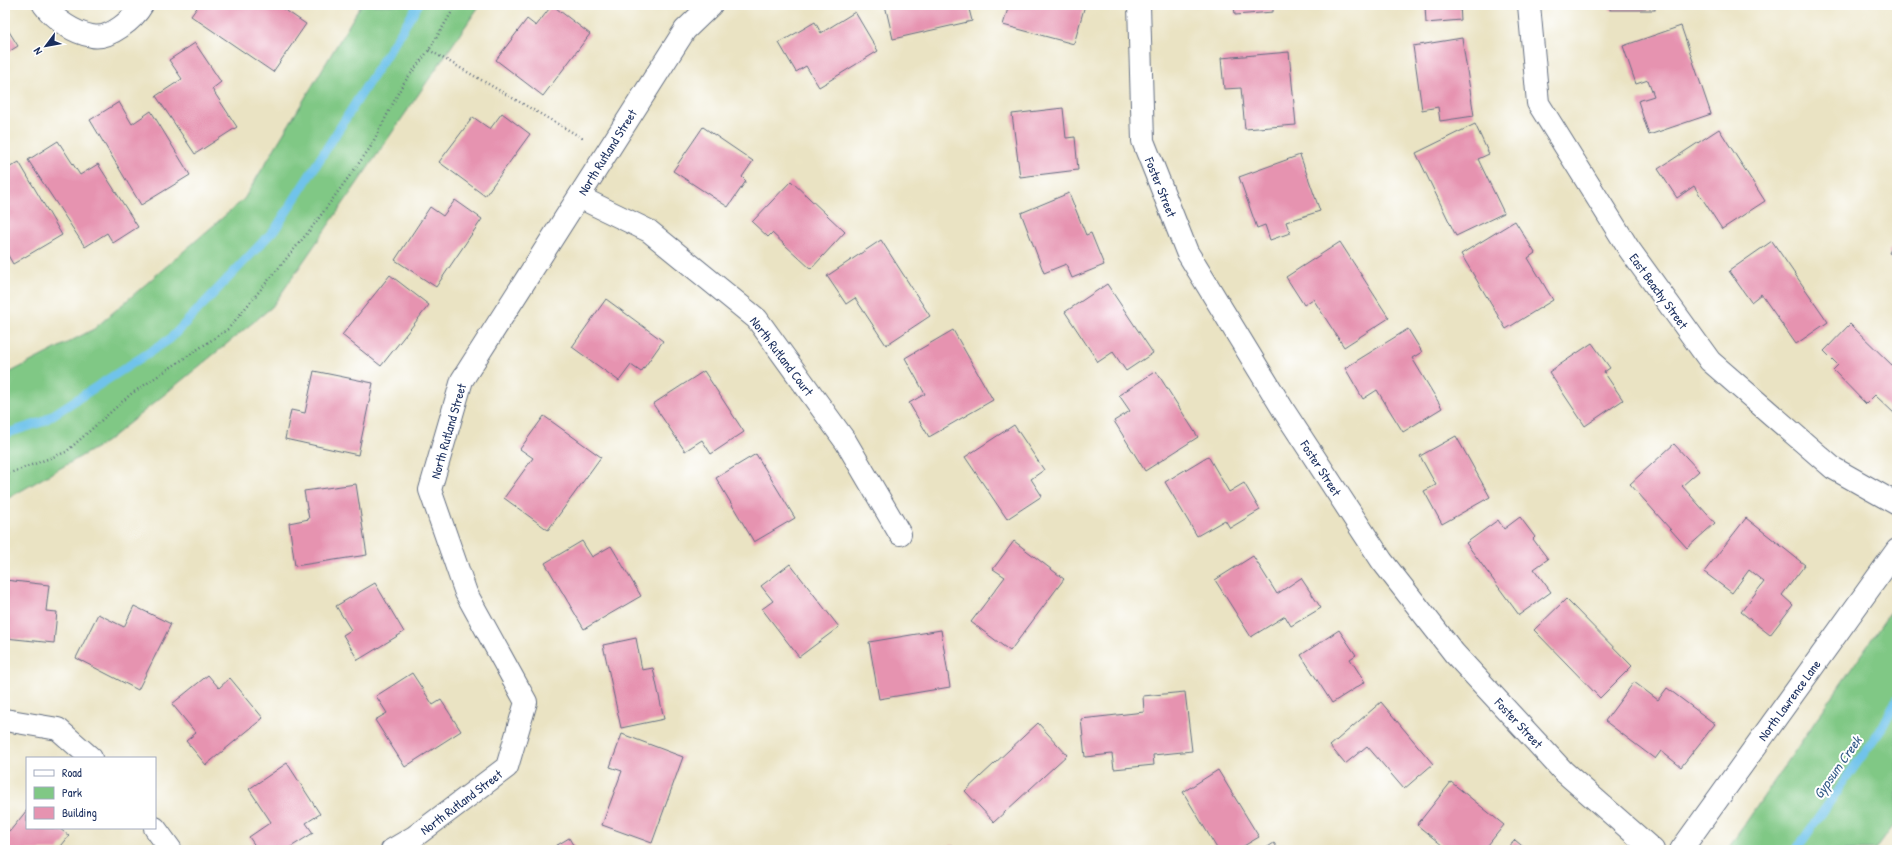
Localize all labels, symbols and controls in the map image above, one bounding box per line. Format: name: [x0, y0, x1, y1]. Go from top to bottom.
north arrow: [26, 26, 66, 66]
text: N: [30, 45, 45, 57]
street label: North Rutland Street: [573, 105, 641, 199]
street label: Foster Street: [1140, 153, 1181, 220]
street label: East Beachy Street: [1625, 250, 1693, 333]
street label: North Rutland Court: [746, 313, 818, 400]
street label: North Rutland Street: [426, 381, 470, 481]
street label: Foster Street: [1296, 436, 1346, 500]
street label: North Lawrence Lane: [1753, 656, 1825, 744]
street label: Foster Street: [1490, 693, 1547, 753]
water label: Gypsum Creek: [1808, 731, 1867, 803]
legend: [26, 757, 156, 829]
text: Road: [62, 764, 82, 781]
street label: North Rutland Street: [416, 765, 506, 839]
text: Park: [62, 784, 82, 801]
text: Building: [62, 804, 97, 821]

